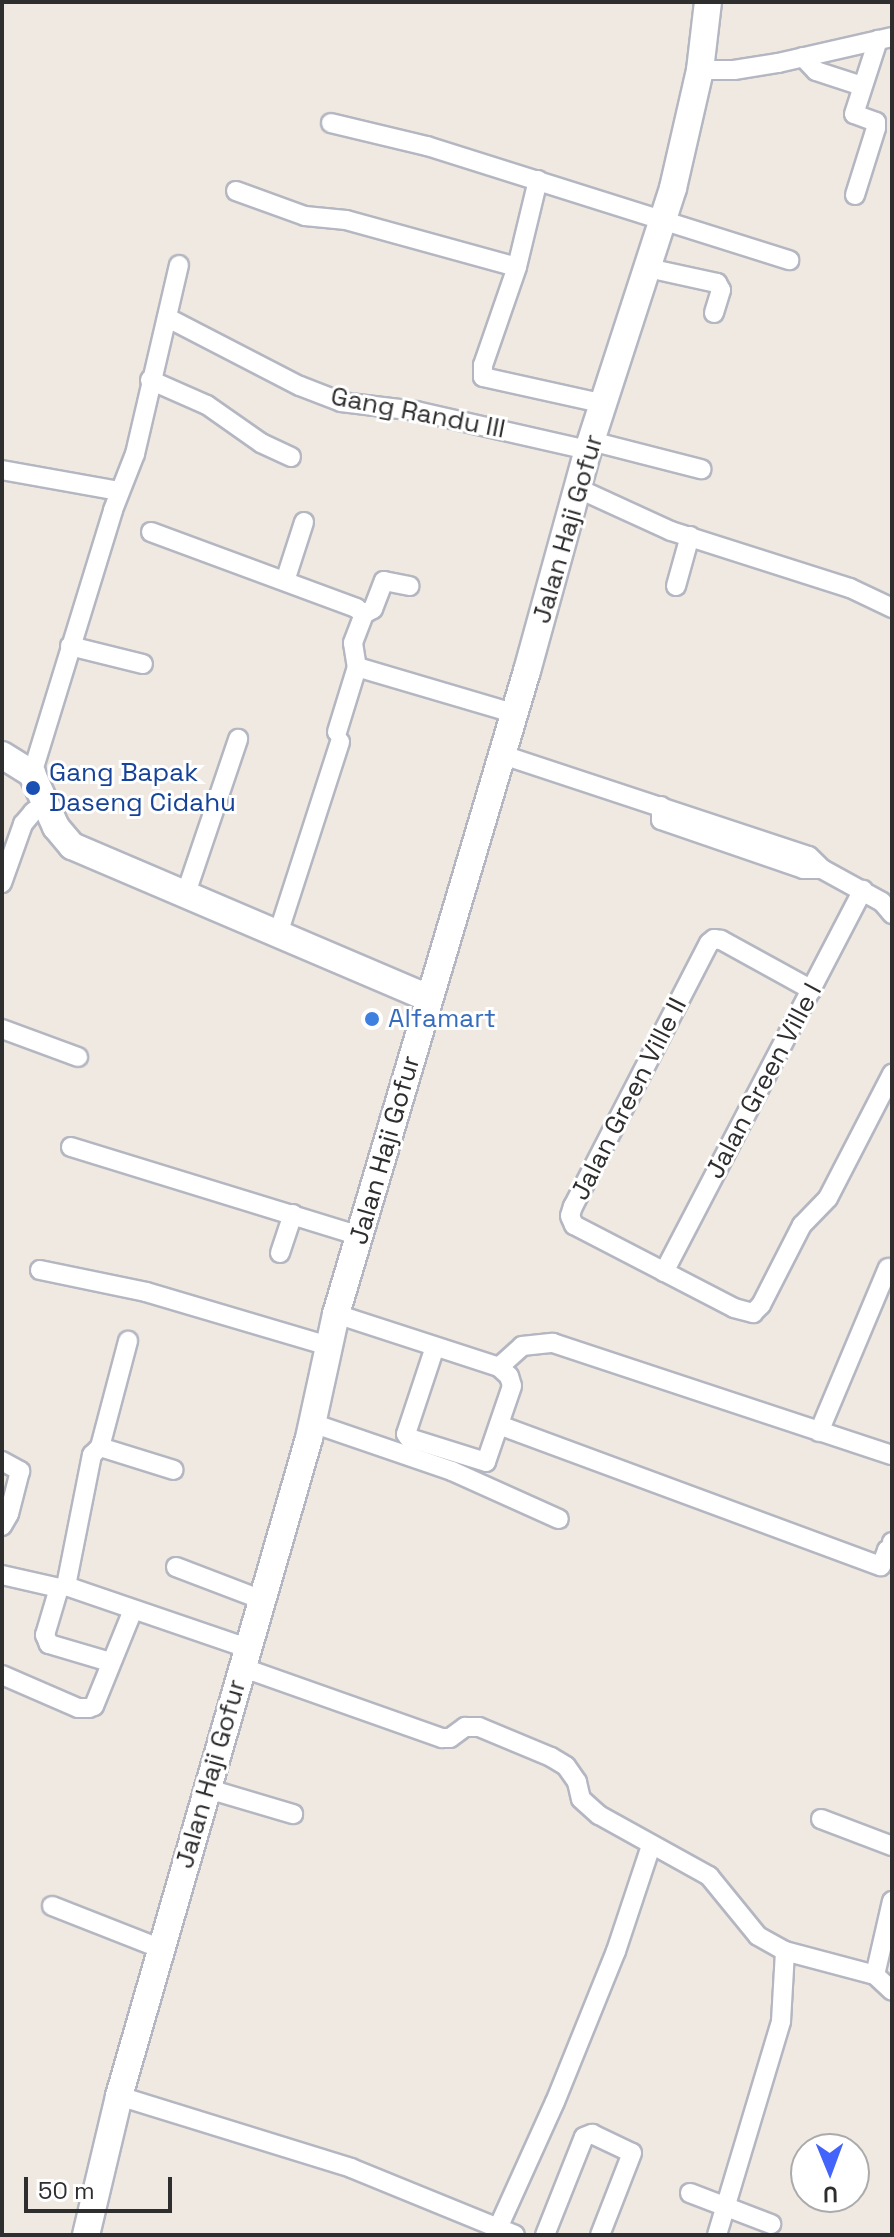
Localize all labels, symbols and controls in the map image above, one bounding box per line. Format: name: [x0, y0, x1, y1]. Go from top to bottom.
street label: Gang Randu III: [328, 381, 508, 445]
street label: Jalan Haji Gofur: [526, 431, 610, 627]
place label: Gang Bapak Daseng Cidahu: [49, 757, 236, 818]
marker: Gang Bapak Daseng Cidahu: [24, 779, 42, 797]
street label: Jalan Green Ville I: [699, 978, 829, 1184]
street label: Jalan Green Ville II: [564, 992, 694, 1206]
place label: Alfamart: [388, 1003, 496, 1035]
marker: Alfamart: [363, 1010, 381, 1028]
street label: Jalan Haji Gofur: [343, 1052, 427, 1248]
street label: Jalan Haji Gofur: [169, 1676, 253, 1872]
north arrow: [790, 2133, 870, 2213]
scale bar: [28, 2161, 176, 2211]
text: 50 m: [38, 2175, 95, 2206]
text: U: [823, 2181, 838, 2209]

